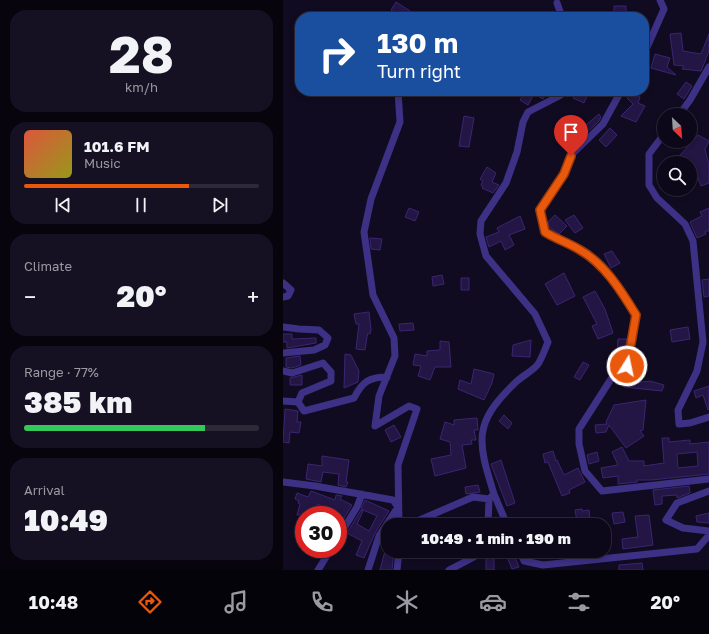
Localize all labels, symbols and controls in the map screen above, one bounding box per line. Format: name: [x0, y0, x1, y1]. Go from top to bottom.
text: 28: [109, 22, 174, 84]
text: 130 m: [377, 26, 458, 59]
icon: right: [311, 28, 363, 80]
text: Turn right: [377, 60, 461, 82]
text: km/h: [125, 79, 158, 95]
north arrow: [657, 108, 697, 148]
map controls: [657, 108, 697, 196]
pin: [554, 115, 588, 156]
icon: arrive: [560, 121, 582, 143]
text: 101.6 FM: [84, 137, 150, 155]
text: Music: [84, 155, 121, 171]
button: search: [657, 156, 697, 196]
icon: previous: [52, 194, 74, 216]
icon: pause: [130, 194, 152, 216]
icon: next: [209, 194, 231, 216]
text: Climate: [24, 258, 72, 274]
text: 20°: [116, 278, 167, 314]
text: −: [24, 283, 36, 310]
text: +: [247, 283, 259, 310]
position arrow: [606, 345, 648, 387]
text: Range · 77%: [24, 364, 99, 380]
text: 385 km: [24, 384, 132, 420]
text: Arrival: [24, 482, 65, 498]
text: 10:49: [24, 502, 108, 538]
speed limit sign: 30: [295, 506, 347, 558]
text: 10:49 · 1 min · 190 m: [421, 529, 571, 547]
icon: directions: [136, 588, 164, 616]
icon: music: [222, 588, 250, 616]
icon: phone: [308, 588, 336, 616]
icon: climate: [393, 588, 421, 616]
icon: car: [479, 588, 507, 616]
icon: filters: [565, 588, 593, 616]
text: 10:48: [29, 591, 78, 613]
text: 20°: [650, 591, 680, 613]

